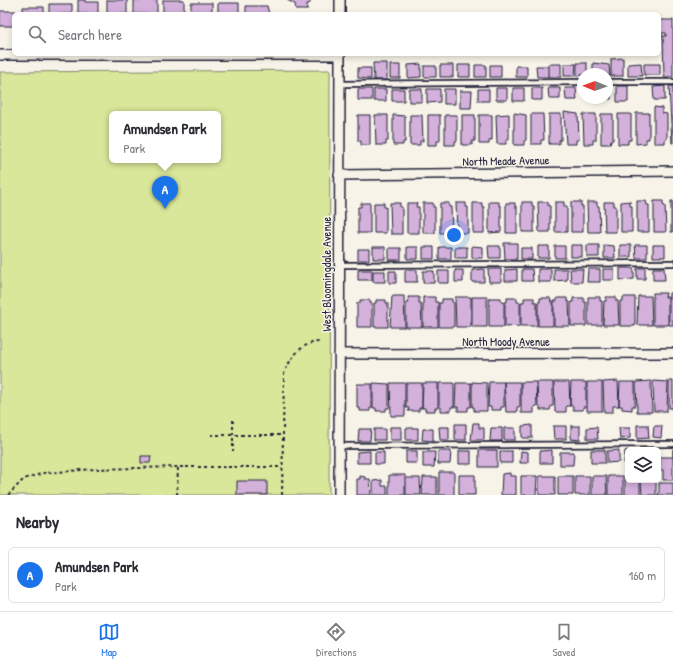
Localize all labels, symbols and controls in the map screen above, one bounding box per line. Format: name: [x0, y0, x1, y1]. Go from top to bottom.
search box: [12, 12, 661, 56]
icon: search: [26, 23, 48, 45]
text: Search here: [58, 24, 122, 45]
north arrow: [577, 68, 613, 104]
popup: [109, 111, 221, 163]
text: Amundsen Park: [123, 118, 207, 139]
text: Park: [123, 139, 145, 157]
street label: North Meade Avenue: [462, 151, 550, 170]
pin: A: [152, 176, 178, 209]
street label: West Bloomingdale Avenue: [318, 216, 335, 331]
your location: [444, 225, 464, 245]
street label: North Moody Avenue: [462, 333, 550, 350]
map controls: [625, 447, 661, 483]
button: layers: [625, 447, 661, 483]
text: Nearby: [16, 510, 59, 533]
text: Amundsen Park: [55, 556, 138, 577]
text: A: [27, 566, 33, 584]
text: 160 m: [628, 566, 656, 584]
text: Park: [55, 577, 77, 595]
tab: Map: [98, 621, 120, 659]
tab: Directions: [316, 621, 357, 659]
tab: Saved: [553, 621, 575, 659]

